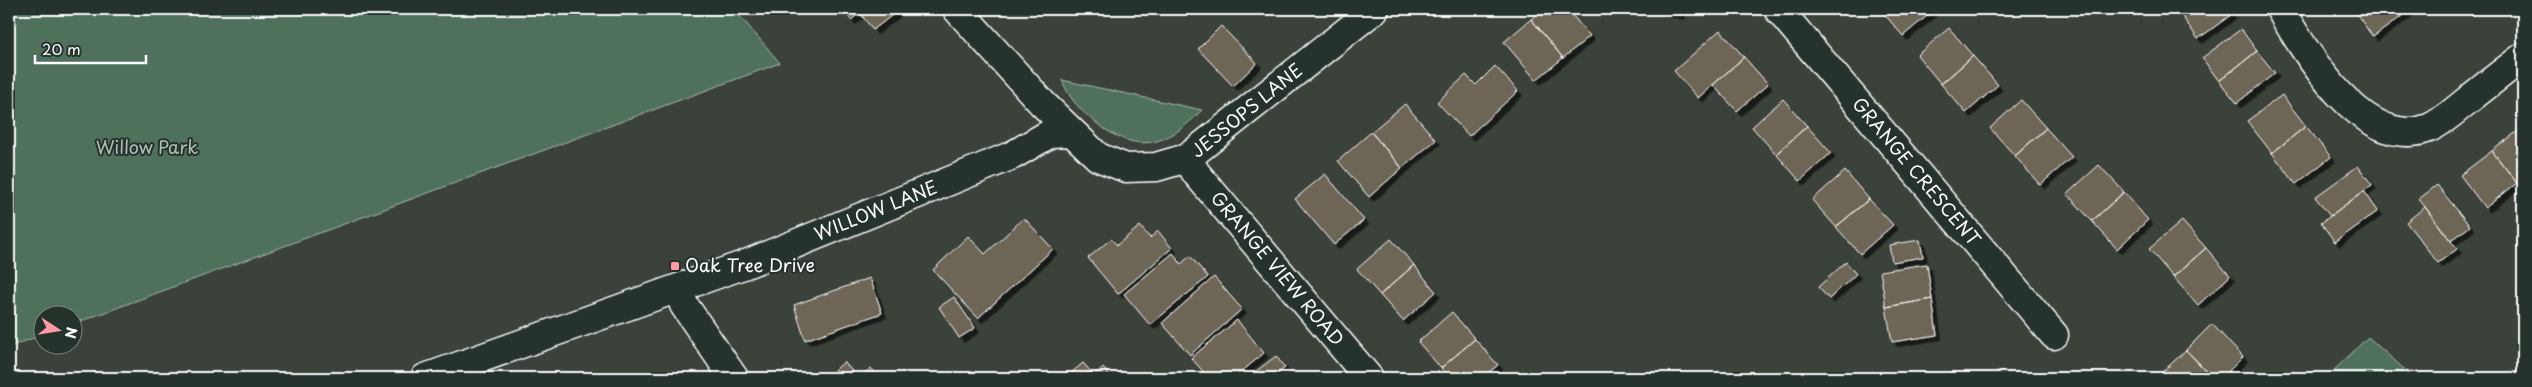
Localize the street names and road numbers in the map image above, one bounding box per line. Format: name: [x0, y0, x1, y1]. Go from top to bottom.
street label: JESSOPS LANE: [1184, 56, 1308, 163]
street label: GRANGE CRESCENT: [1847, 91, 1988, 252]
street label: WILLOW LANE: [810, 173, 941, 247]
street label: GRANGE VIEW ROAD: [1205, 185, 1351, 351]

